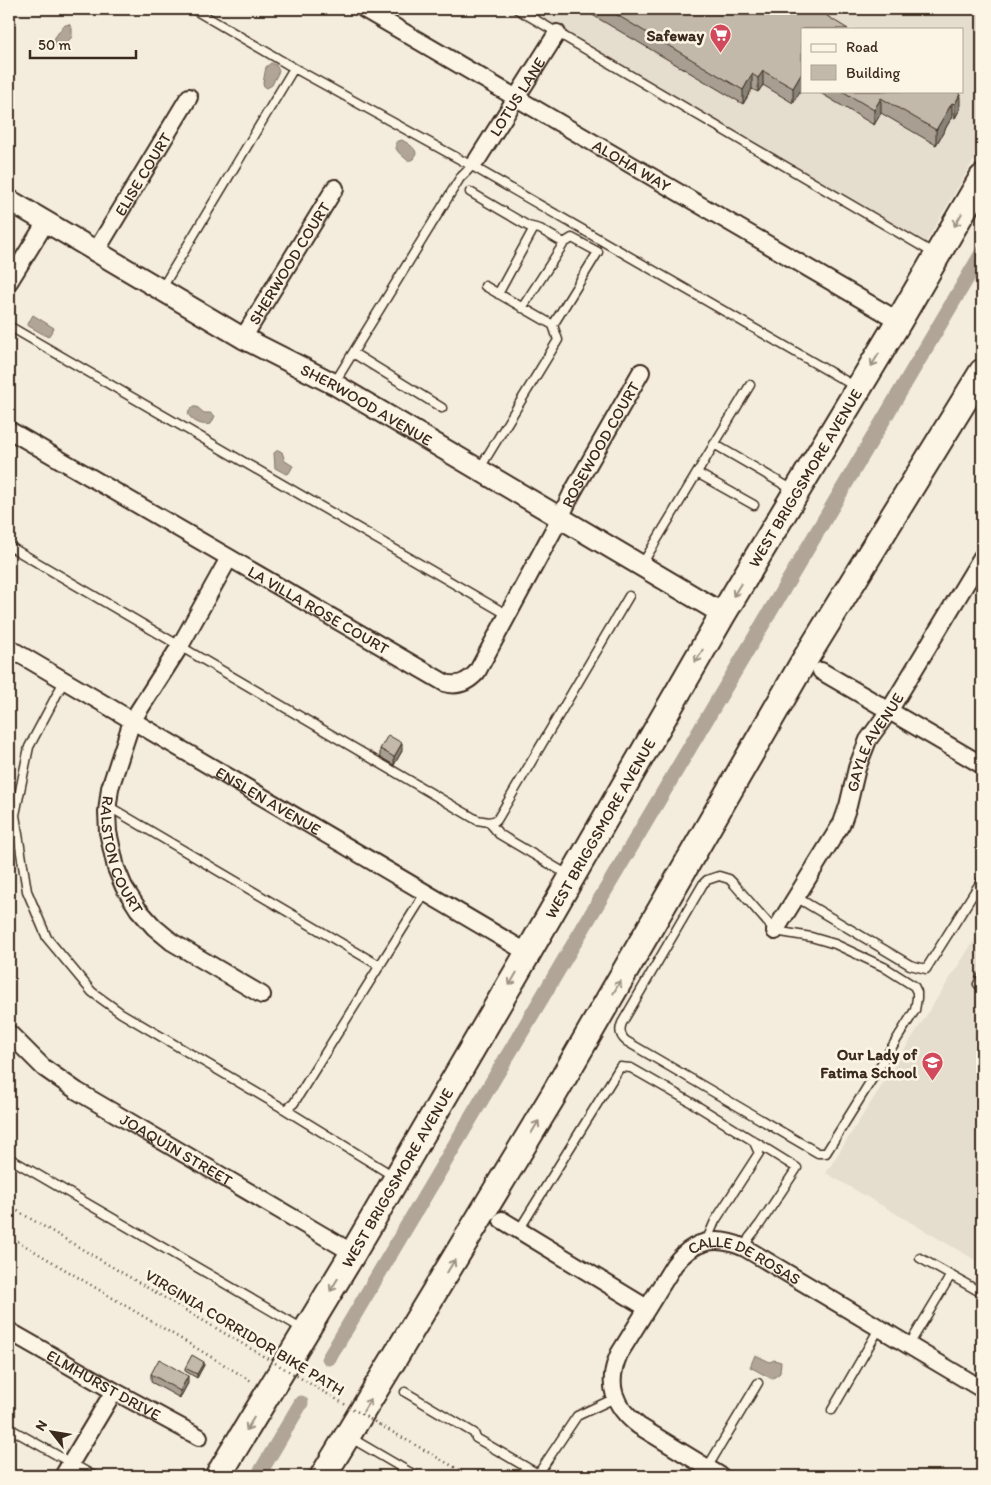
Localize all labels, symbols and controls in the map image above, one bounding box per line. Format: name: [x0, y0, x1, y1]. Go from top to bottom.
supermarket icon: Safeway: [708, 23, 732, 54]
place label: Safeway: [646, 26, 704, 46]
scale bar: [30, 28, 136, 60]
legend: [801, 28, 964, 92]
text: 50 m: [38, 36, 71, 54]
text: Road: [846, 38, 879, 56]
street label: LOTUS LANE: [485, 54, 549, 140]
text: Building: [846, 64, 900, 82]
street label: ELISE COURT: [111, 129, 175, 219]
street label: ALOHA WAY: [589, 135, 674, 196]
street label: SHERWOOD COURT: [245, 198, 334, 328]
one-way arrow: [952, 213, 962, 227]
one-way arrow: [870, 353, 880, 367]
street label: SHERWOOD AVENUE: [298, 360, 436, 450]
street label: ROSEWOOD COURT: [558, 378, 644, 510]
street label: WEST BRIGGSMORE AVENUE: [744, 385, 866, 571]
street label: LA VILLA ROSE COURT: [244, 562, 392, 659]
one-way arrow: [732, 582, 742, 596]
one-way arrow: [693, 648, 703, 663]
street label: GAYLE AVENUE: [843, 689, 908, 794]
street label: WEST BRIGGSMORE AVENUE: [541, 735, 660, 922]
street label: ENSLEN AVENUE: [212, 763, 324, 839]
street label: RALSTON COURT: [97, 795, 147, 917]
one-way arrow: [508, 971, 518, 985]
one-way arrow: [613, 980, 623, 994]
place label: Our Lady of Fatima School: [820, 1045, 918, 1082]
school or university icon: Our Lady of Fatima School: [921, 1051, 945, 1082]
street label: WEST BRIGGSMORE AVENUE: [337, 1085, 457, 1271]
street label: JOAQUIN STREET: [117, 1109, 236, 1190]
one-way arrow: [530, 1120, 540, 1134]
street label: CALLE DE ROSAS: [684, 1232, 804, 1289]
one-way arrow: [446, 1259, 456, 1273]
street label: VIRGINIA CORRIDOR BIKE PATH: [142, 1265, 348, 1400]
one-way arrow: [328, 1278, 338, 1292]
street label: ELMHURST DRIVE: [43, 1346, 164, 1425]
one-way arrow: [362, 1398, 372, 1412]
north arrow: [28, 1408, 78, 1458]
text: N: [32, 1417, 51, 1434]
one-way arrow: [244, 1417, 254, 1431]

